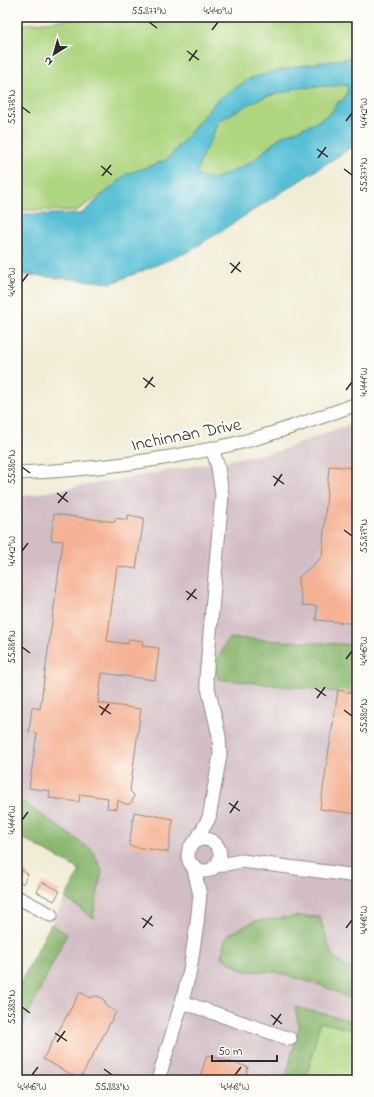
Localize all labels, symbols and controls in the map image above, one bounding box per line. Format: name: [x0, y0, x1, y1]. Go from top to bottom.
text: 55.877°N: [132, 4, 167, 19]
text: 4.440°W: [203, 4, 233, 19]
north arrow: [34, 34, 74, 74]
text: N: [41, 53, 56, 70]
text: 55.878°N: [5, 89, 20, 124]
text: 4.442°W: [357, 98, 372, 128]
text: 55.877°N: [357, 157, 372, 192]
text: 4.440°W: [5, 267, 20, 297]
text: 4.444°W: [357, 367, 372, 396]
street label: Inchinnan Drive: [129, 412, 244, 459]
text: 55.880°N: [5, 449, 20, 484]
text: 55.879°N: [357, 519, 372, 553]
text: 4.442°W: [5, 536, 20, 566]
text: 55.881°N: [5, 630, 20, 664]
text: 4.446°W: [357, 636, 372, 666]
text: 55.880°N: [357, 698, 372, 733]
text: 4.444°W: [5, 805, 20, 834]
text: 4.448°W: [357, 905, 372, 934]
text: 55.883°N: [5, 989, 20, 1024]
scale bar: [212, 1037, 277, 1063]
text: 50 m: [218, 1043, 242, 1061]
text: 4.446°W: [17, 1080, 47, 1095]
text: 55.883°N: [95, 1080, 130, 1095]
text: 4.448°W: [221, 1080, 250, 1095]

